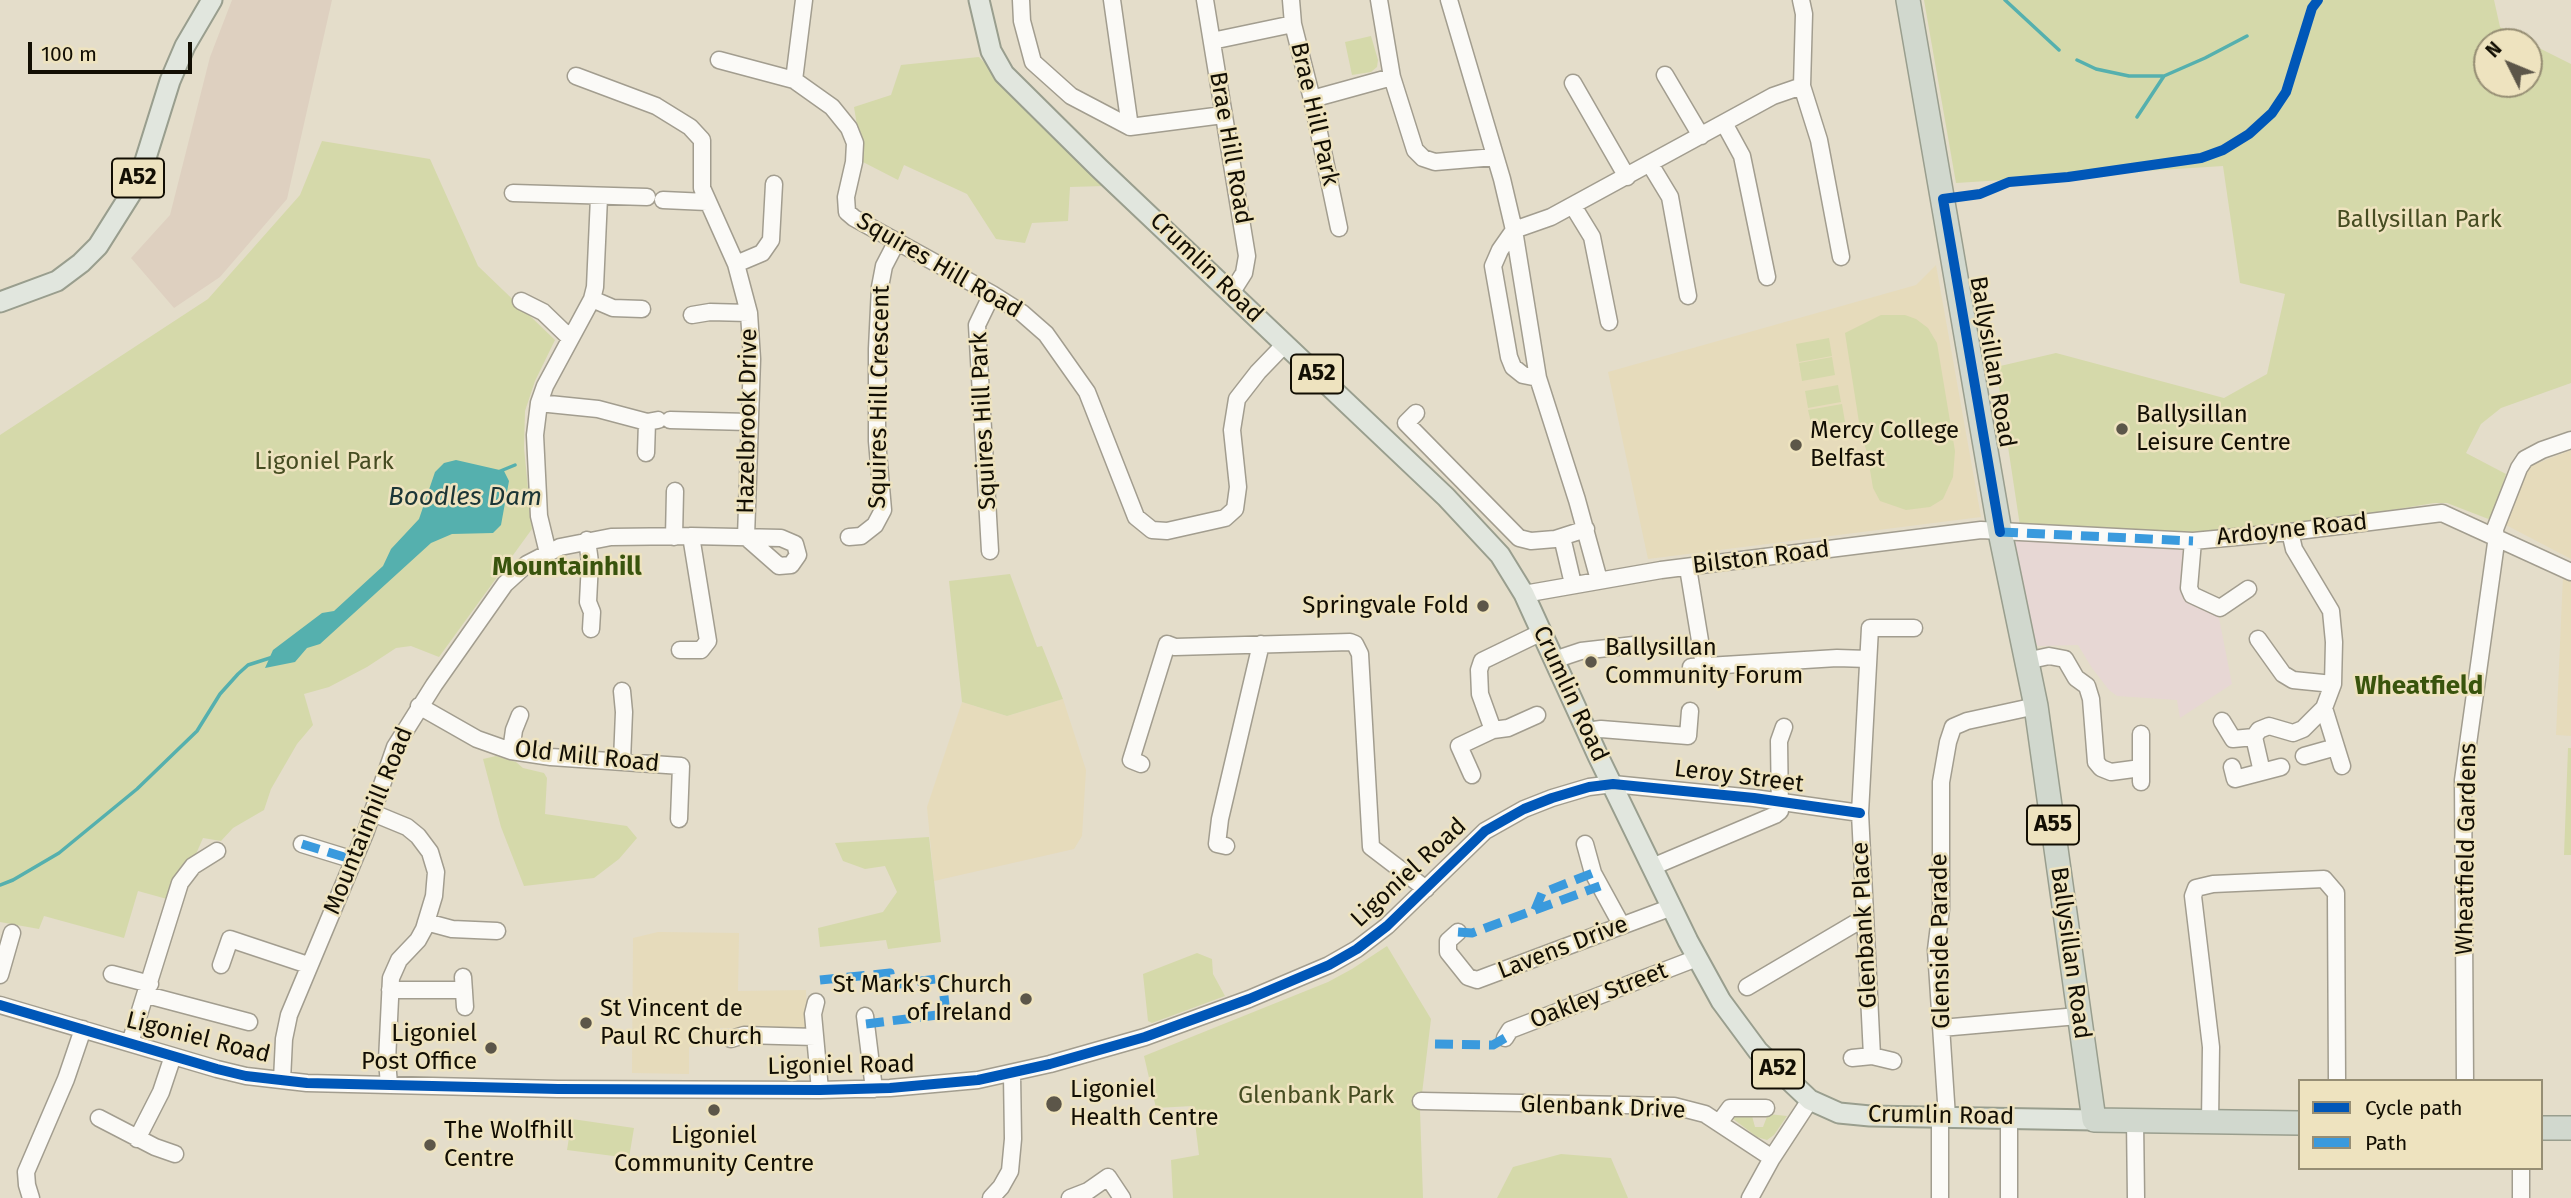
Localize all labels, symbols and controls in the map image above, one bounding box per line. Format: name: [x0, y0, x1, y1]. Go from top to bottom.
scale bar: [32, 28, 196, 72]
north arrow: [2473, 28, 2543, 98]
text: N: [2481, 37, 2506, 62]
street label: Brae Hill Park: [1284, 40, 1344, 188]
text: 100 m: [41, 41, 97, 67]
street label: Brae Hill Road: [1202, 69, 1258, 227]
road number: A52: [112, 158, 164, 197]
park label: Ballysillan Park: [2336, 206, 2502, 234]
street label: Squires Hill Road: [851, 207, 1027, 325]
street label: Crumlin Road: [1143, 207, 1269, 329]
street label: Ballysillan Road: [1963, 274, 2021, 450]
street label: Squires Hill Crescent: [864, 285, 896, 509]
street label: Hazelbrook Drive: [732, 328, 764, 514]
street label: Squires Hill Park: [965, 331, 1003, 511]
road number: A52: [1291, 354, 1343, 394]
place label: Ballysillan Leisure Centre: [2136, 401, 2291, 457]
place label: Mercy College Belfast: [1810, 417, 1959, 473]
marker: Ballysillan Leisure Centre: [2114, 421, 2130, 437]
marker: Mercy College Belfast: [1788, 437, 1804, 453]
park label: Ligoniel Park: [254, 448, 394, 476]
water label: Boodles Dam: [388, 482, 542, 514]
street label: Ardoyne Road: [2215, 508, 2369, 552]
street label: Bilston Road: [1691, 535, 1831, 581]
district label: Mountainhill: [492, 552, 642, 584]
place label: Springvale Fold: [1302, 592, 1469, 620]
marker: Springvale Fold: [1475, 598, 1491, 614]
street label: Crumlin Road: [1526, 622, 1614, 766]
place label: Ballysillan Community Forum: [1605, 634, 1803, 690]
marker: Ballysillan Community Forum: [1583, 654, 1599, 670]
district label: Wheatfield: [2355, 671, 2483, 703]
street label: Mountainhill Road: [318, 723, 420, 919]
street label: Old Mill Road: [513, 735, 661, 779]
street label: Wheatfield Gardens: [2451, 743, 2483, 955]
street label: Leroy Street: [1673, 755, 1805, 799]
road number: A55: [2027, 806, 2079, 845]
street label: Ligoniel Road: [1345, 812, 1473, 934]
street label: Glenbank Place: [1846, 841, 1884, 1009]
street label: Glenside Parade: [1925, 853, 1957, 1029]
street label: Ballysillan Road: [2044, 865, 2096, 1041]
street label: Lavens Drive: [1494, 910, 1632, 986]
street label: Oakley Street: [1526, 957, 1672, 1035]
place label: St Mark's Church of Ireland: [833, 971, 1012, 1027]
marker: St Mark's Church of Ireland: [1018, 991, 1034, 1007]
place label: St Vincent de Paul RC Church: [600, 995, 762, 1051]
street label: Ligoniel Road: [123, 1006, 273, 1070]
marker: St Vincent de Paul RC Church: [578, 1015, 594, 1031]
place label: Ligoniel Post Office: [361, 1020, 477, 1076]
marker: Ligoniel Post Office: [483, 1040, 499, 1056]
street label: Ligoniel Road: [767, 1050, 915, 1082]
road number: A52: [1752, 1050, 1804, 1088]
place label: Ligoniel Health Centre: [1070, 1076, 1218, 1132]
legend: [2298, 1079, 2543, 1170]
park label: Glenbank Park: [1238, 1082, 1394, 1110]
street label: Glenbank Drive: [1520, 1091, 1686, 1125]
marker: Ligoniel Health Centre: [1044, 1094, 1064, 1114]
text: Cycle path: [2365, 1095, 2463, 1121]
street label: Crumlin Road: [1868, 1100, 2014, 1132]
marker: Ligoniel Community Centre: [706, 1102, 722, 1118]
place label: The Wolfhill Centre: [444, 1117, 573, 1173]
place label: Ligoniel Community Centre: [614, 1122, 814, 1178]
text: Path: [2365, 1130, 2407, 1156]
marker: The Wolfhill Centre: [422, 1137, 438, 1153]

